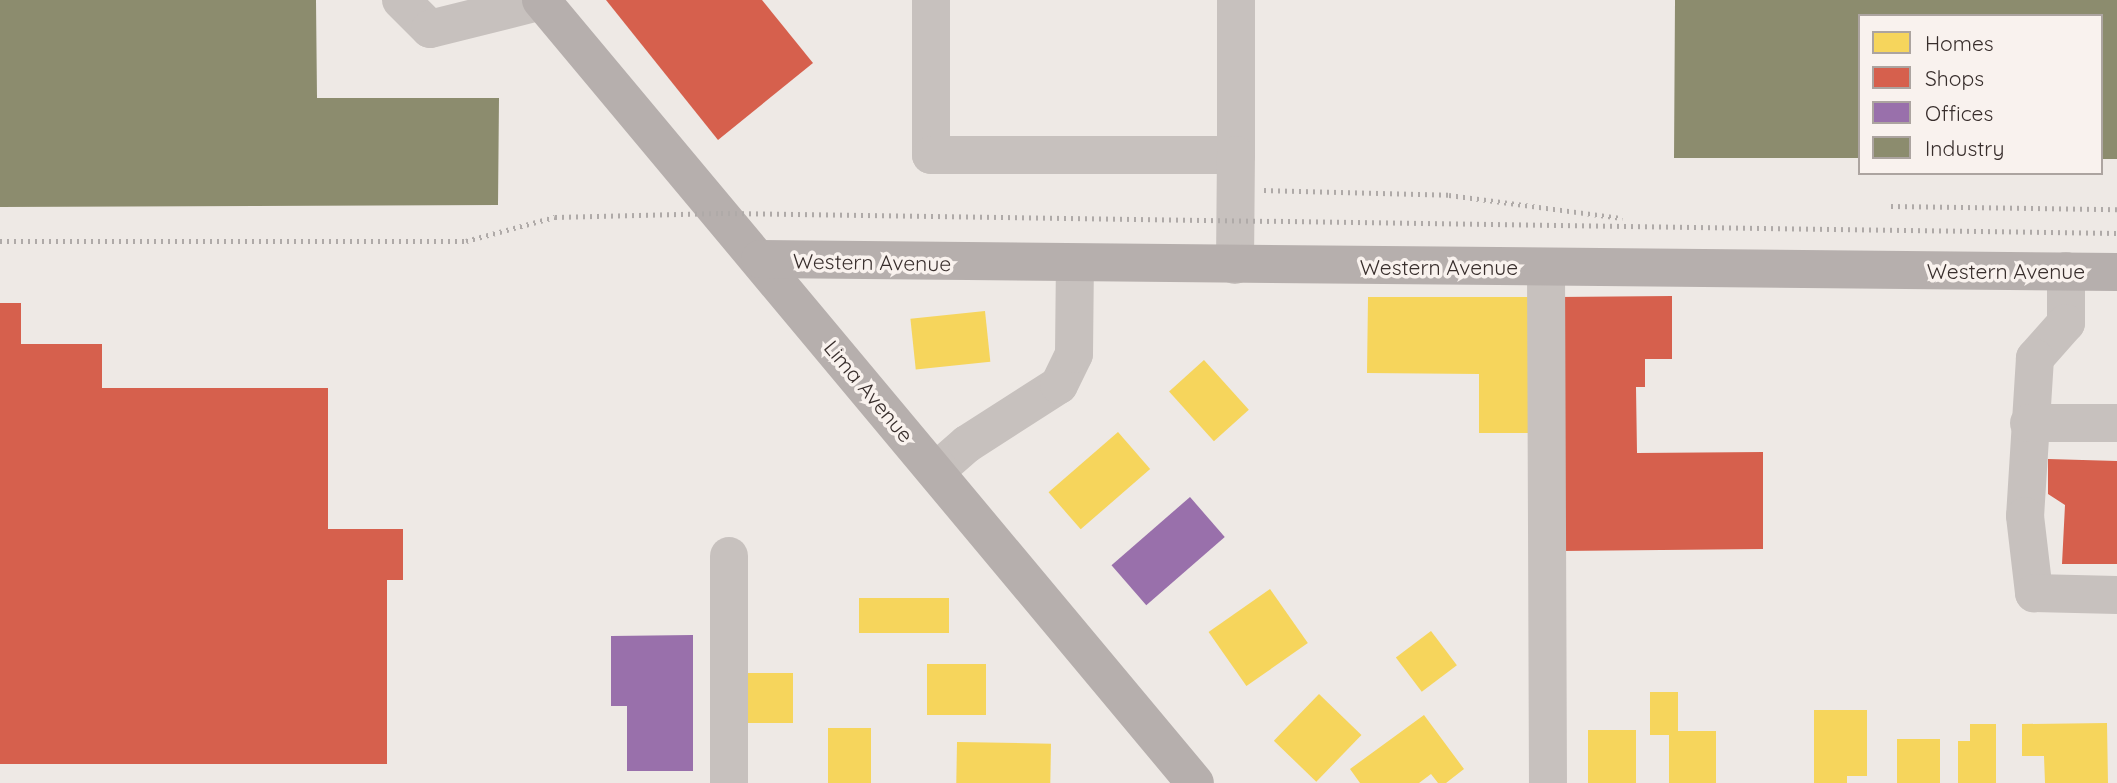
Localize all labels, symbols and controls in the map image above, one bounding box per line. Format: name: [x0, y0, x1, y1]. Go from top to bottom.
legend: [1858, 14, 2103, 175]
text: Homes: [1925, 30, 1994, 56]
text: Shops: [1925, 65, 1984, 91]
text: Offices: [1925, 100, 1993, 126]
text: Industry: [1925, 135, 2004, 161]
street label: Western Avenue: [793, 248, 951, 276]
street label: Western Avenue: [1360, 254, 1518, 280]
street label: Western Avenue: [1927, 258, 2085, 284]
street label: Lima Avenue: [819, 335, 919, 447]

